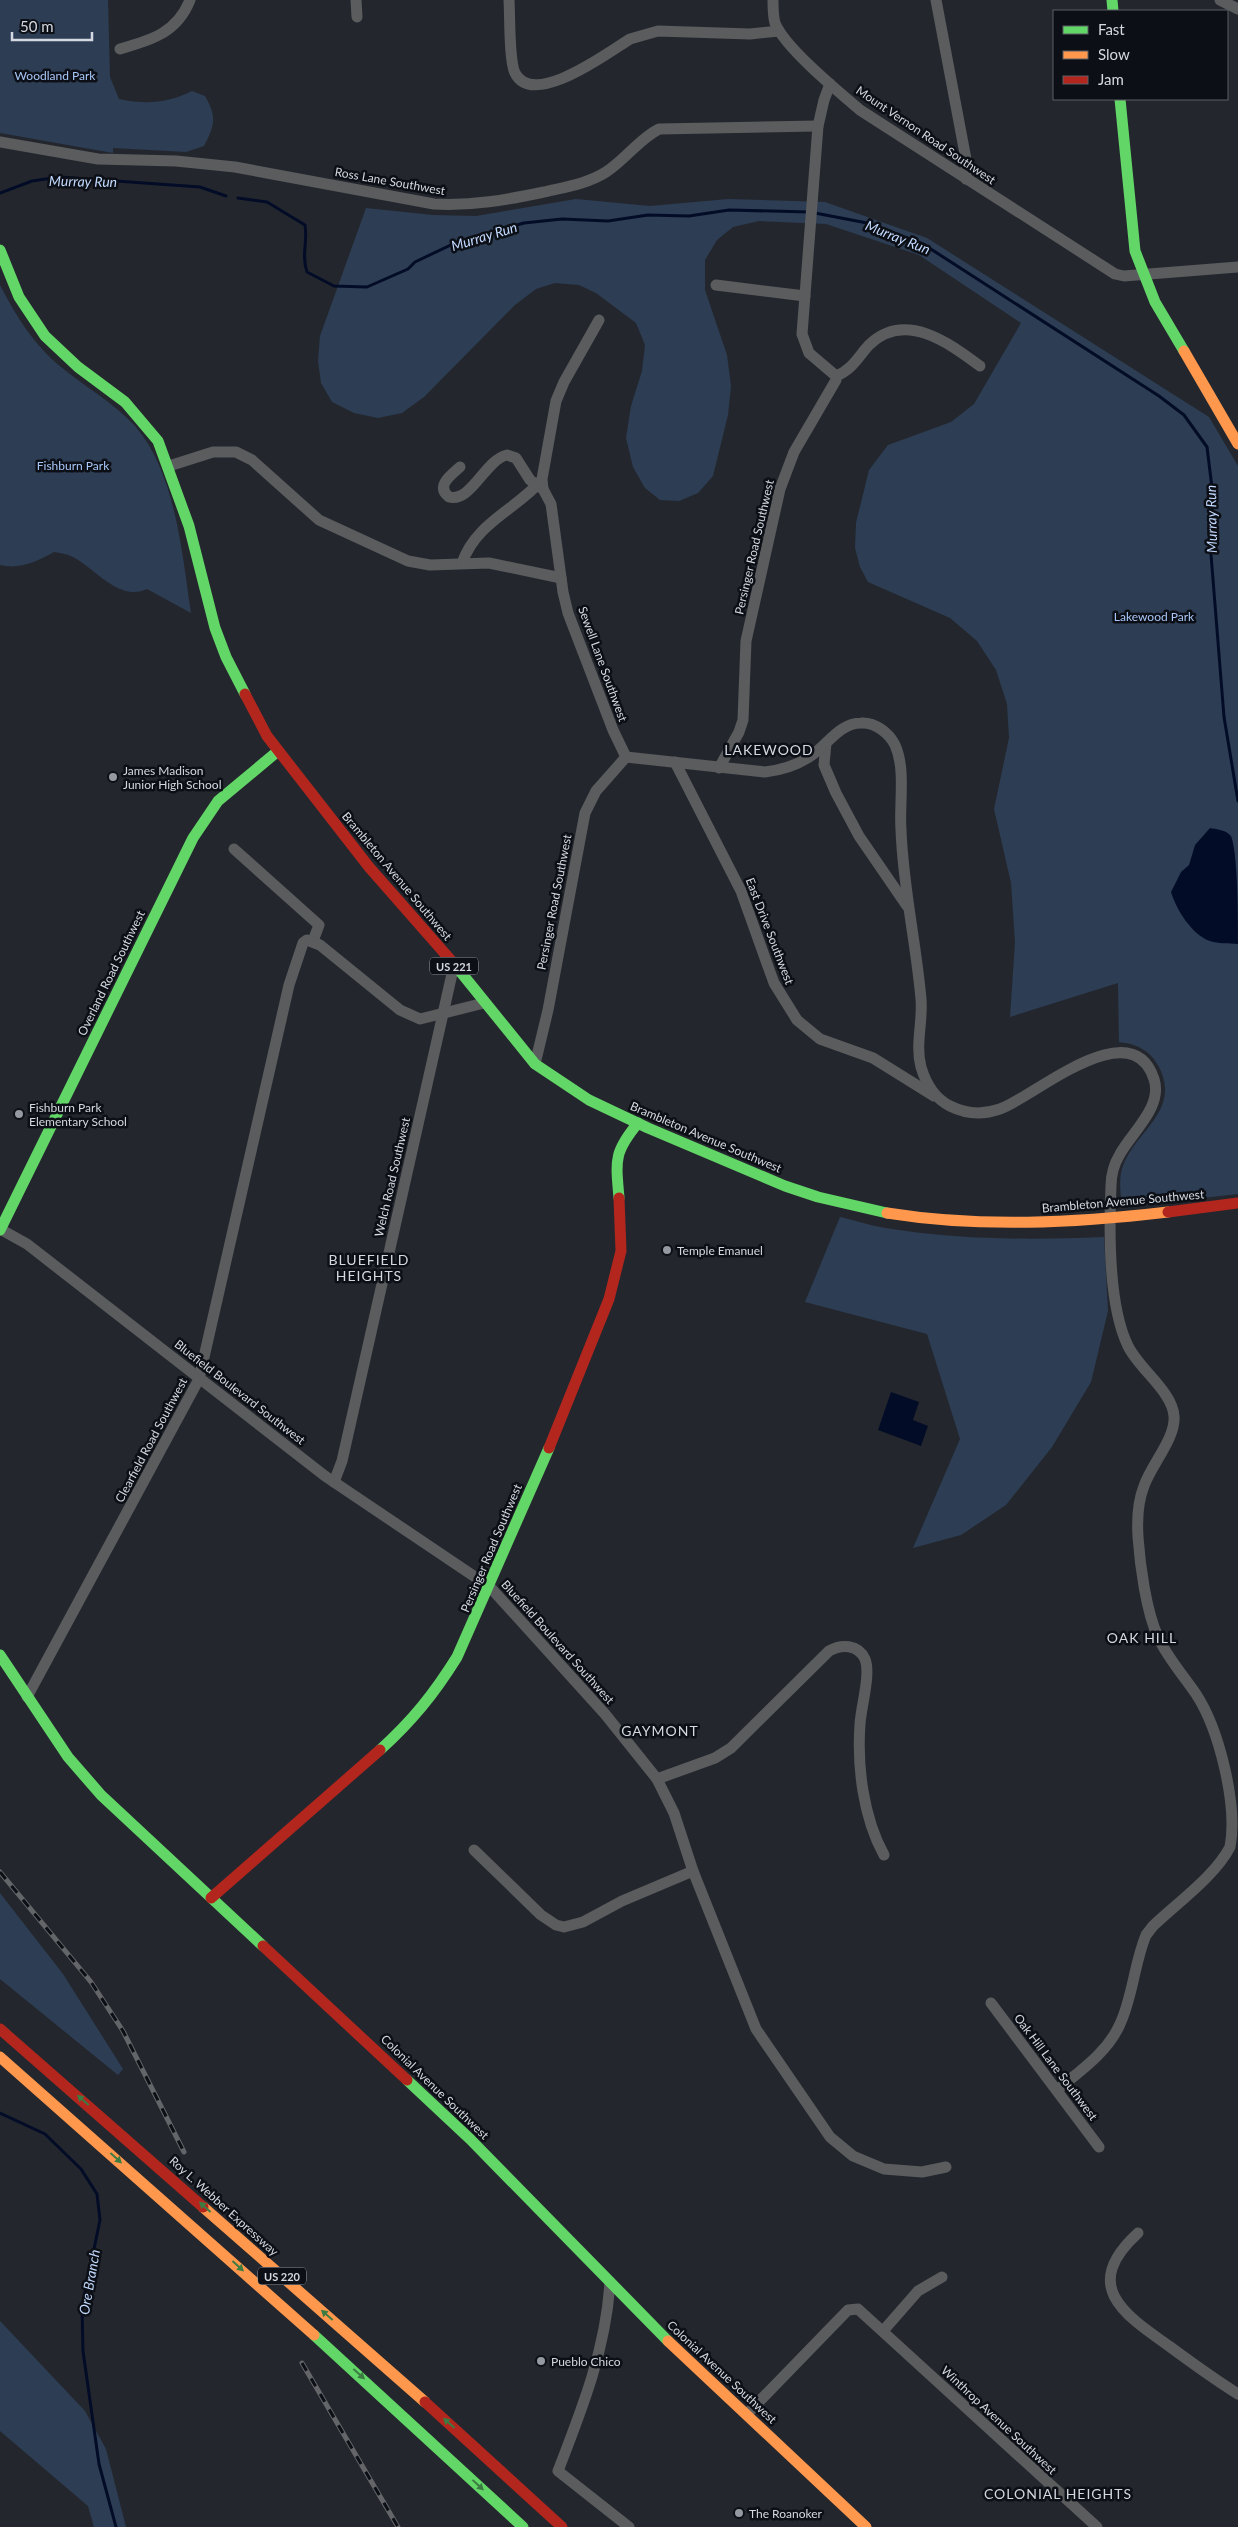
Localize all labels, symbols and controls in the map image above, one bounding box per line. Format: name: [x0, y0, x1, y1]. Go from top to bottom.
scale bar: [12, 10, 92, 42]
legend: [1053, 10, 1228, 100]
text: 50 m: [20, 17, 54, 35]
text: Fast: [1098, 20, 1125, 38]
text: Slow: [1098, 45, 1130, 63]
park label: Woodland Park: [15, 68, 96, 83]
text: Jam: [1098, 70, 1124, 88]
street label: Mount Vernon Road Southwest: [853, 83, 999, 188]
street label: Ross Lane Southwest: [334, 164, 447, 198]
water label: Murray Run: [49, 172, 117, 190]
water label: Murray Run: [863, 216, 933, 258]
water label: Murray Run: [449, 218, 519, 254]
park label: Fishburn Park: [37, 458, 110, 473]
street label: Persinger Road Southwest: [731, 478, 777, 616]
water label: Murray Run: [1202, 485, 1220, 553]
street label: Sewell Lane Southwest: [575, 604, 631, 724]
park label: Lakewood Park: [1114, 609, 1195, 624]
district label: LAKEWOOD: [724, 741, 814, 758]
place label: James Madison Junior High School: [123, 763, 221, 792]
marker: James Madison Junior High School: [107, 771, 119, 783]
street label: Brambleton Avenue Southwest: [339, 809, 456, 944]
street label: Persinger Road Southwest: [533, 832, 575, 971]
street label: East Drive Southwest: [743, 875, 798, 987]
street label: Overland Road Southwest: [74, 907, 148, 1038]
road number: US 221: [430, 958, 478, 974]
street label: Brambleton Avenue Southwest: [628, 1098, 785, 1176]
place label: Fishburn Park Elementary School: [29, 1100, 127, 1129]
marker: Fishburn Park Elementary School: [13, 1108, 25, 1120]
street label: Welch Road Southwest: [371, 1115, 413, 1238]
street label: Brambleton Avenue Southwest: [1041, 1186, 1206, 1216]
place label: Temple Emanuel: [677, 1243, 763, 1258]
marker: Temple Emanuel: [661, 1244, 673, 1256]
district label: BLUEFIELD HEIGHTS: [328, 1251, 410, 1284]
street label: Bluefield Boulevard Southwest: [172, 1336, 309, 1448]
street label: Clearfield Road Southwest: [112, 1374, 191, 1505]
street label: Persinger Road Southwest: [457, 1481, 525, 1614]
street label: Bluefield Boulevard Southwest: [498, 1577, 618, 1708]
district label: OAK HILL: [1107, 1629, 1177, 1646]
district label: GAYMONT: [621, 1722, 699, 1739]
street label: Oak Hill Lane Southwest: [1011, 2011, 1101, 2124]
street label: Colonial Avenue Southwest: [378, 2031, 493, 2143]
one-way arrow: [77, 2095, 90, 2106]
one-way arrow: [110, 2152, 122, 2164]
street label: Roy L. Webber Expressway: [166, 2153, 282, 2259]
one-way arrow: [199, 2202, 212, 2213]
water label: Ore Branch: [75, 2248, 103, 2316]
one-way arrow: [231, 2260, 243, 2272]
road number: US 220: [258, 2268, 306, 2284]
one-way arrow: [320, 2310, 333, 2321]
street label: Colonial Avenue Southwest: [664, 2317, 780, 2427]
place label: Pueblo Chico: [551, 2354, 621, 2369]
marker: Pueblo Chico: [535, 2355, 547, 2367]
street label: Winthrop Avenue Southwest: [938, 2363, 1060, 2478]
one-way arrow: [352, 2369, 365, 2380]
one-way arrow: [442, 2417, 455, 2428]
one-way arrow: [472, 2479, 484, 2491]
district label: COLONIAL HEIGHTS: [984, 2485, 1132, 2502]
place label: The Roanoker: [749, 2506, 823, 2521]
marker: The Roanoker: [733, 2507, 745, 2519]

